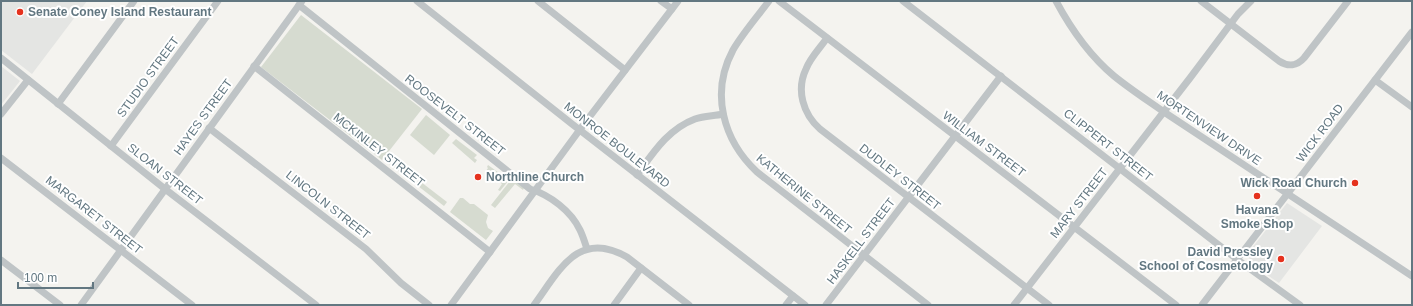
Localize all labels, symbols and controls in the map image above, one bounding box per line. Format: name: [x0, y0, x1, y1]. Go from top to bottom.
place label: Senate Coney Island Restaurant: [28, 5, 211, 19]
marker: Senate Coney Island Restaurant: [15, 7, 25, 17]
street label: STUDIO STREET: [114, 34, 182, 120]
street label: ROOSEVELT STREET: [402, 72, 508, 159]
street label: HAYES STREET: [171, 76, 236, 158]
street label: MORTENVIEW DRIVE: [1154, 88, 1264, 168]
street label: MONROE BOULEVARD: [561, 99, 673, 191]
street label: WICK ROAD: [1294, 101, 1347, 165]
street label: CLIPPERT STREET: [1061, 106, 1156, 184]
street label: WILLIAM STREET: [940, 108, 1029, 180]
street label: MCKINLEY STREET: [331, 110, 428, 190]
street label: SLOAN STREET: [125, 140, 206, 208]
street label: DUDLEY STREET: [857, 141, 944, 213]
street label: KATHERINE STREET: [754, 151, 855, 237]
street label: MARY STREET: [1047, 165, 1111, 241]
street label: LINCOLN STREET: [283, 168, 373, 243]
place label: Northline Church: [486, 170, 584, 184]
marker: Northline Church: [473, 172, 483, 182]
street label: MARGARET STREET: [43, 173, 146, 257]
place label: Wick Road Church: [1240, 176, 1347, 190]
marker: Wick Road Church: [1350, 178, 1360, 188]
marker: Havana Smoke Shop: [1252, 191, 1262, 201]
street label: HASKELL STREET: [824, 195, 898, 287]
place label: Havana Smoke Shop: [1221, 203, 1293, 231]
place label: David Pressley School of Cosmetology: [1139, 245, 1273, 273]
marker: David Pressley School of Cosmetology: [1276, 254, 1286, 264]
scale bar: [18, 264, 93, 290]
text: 100 m: [24, 271, 57, 285]

